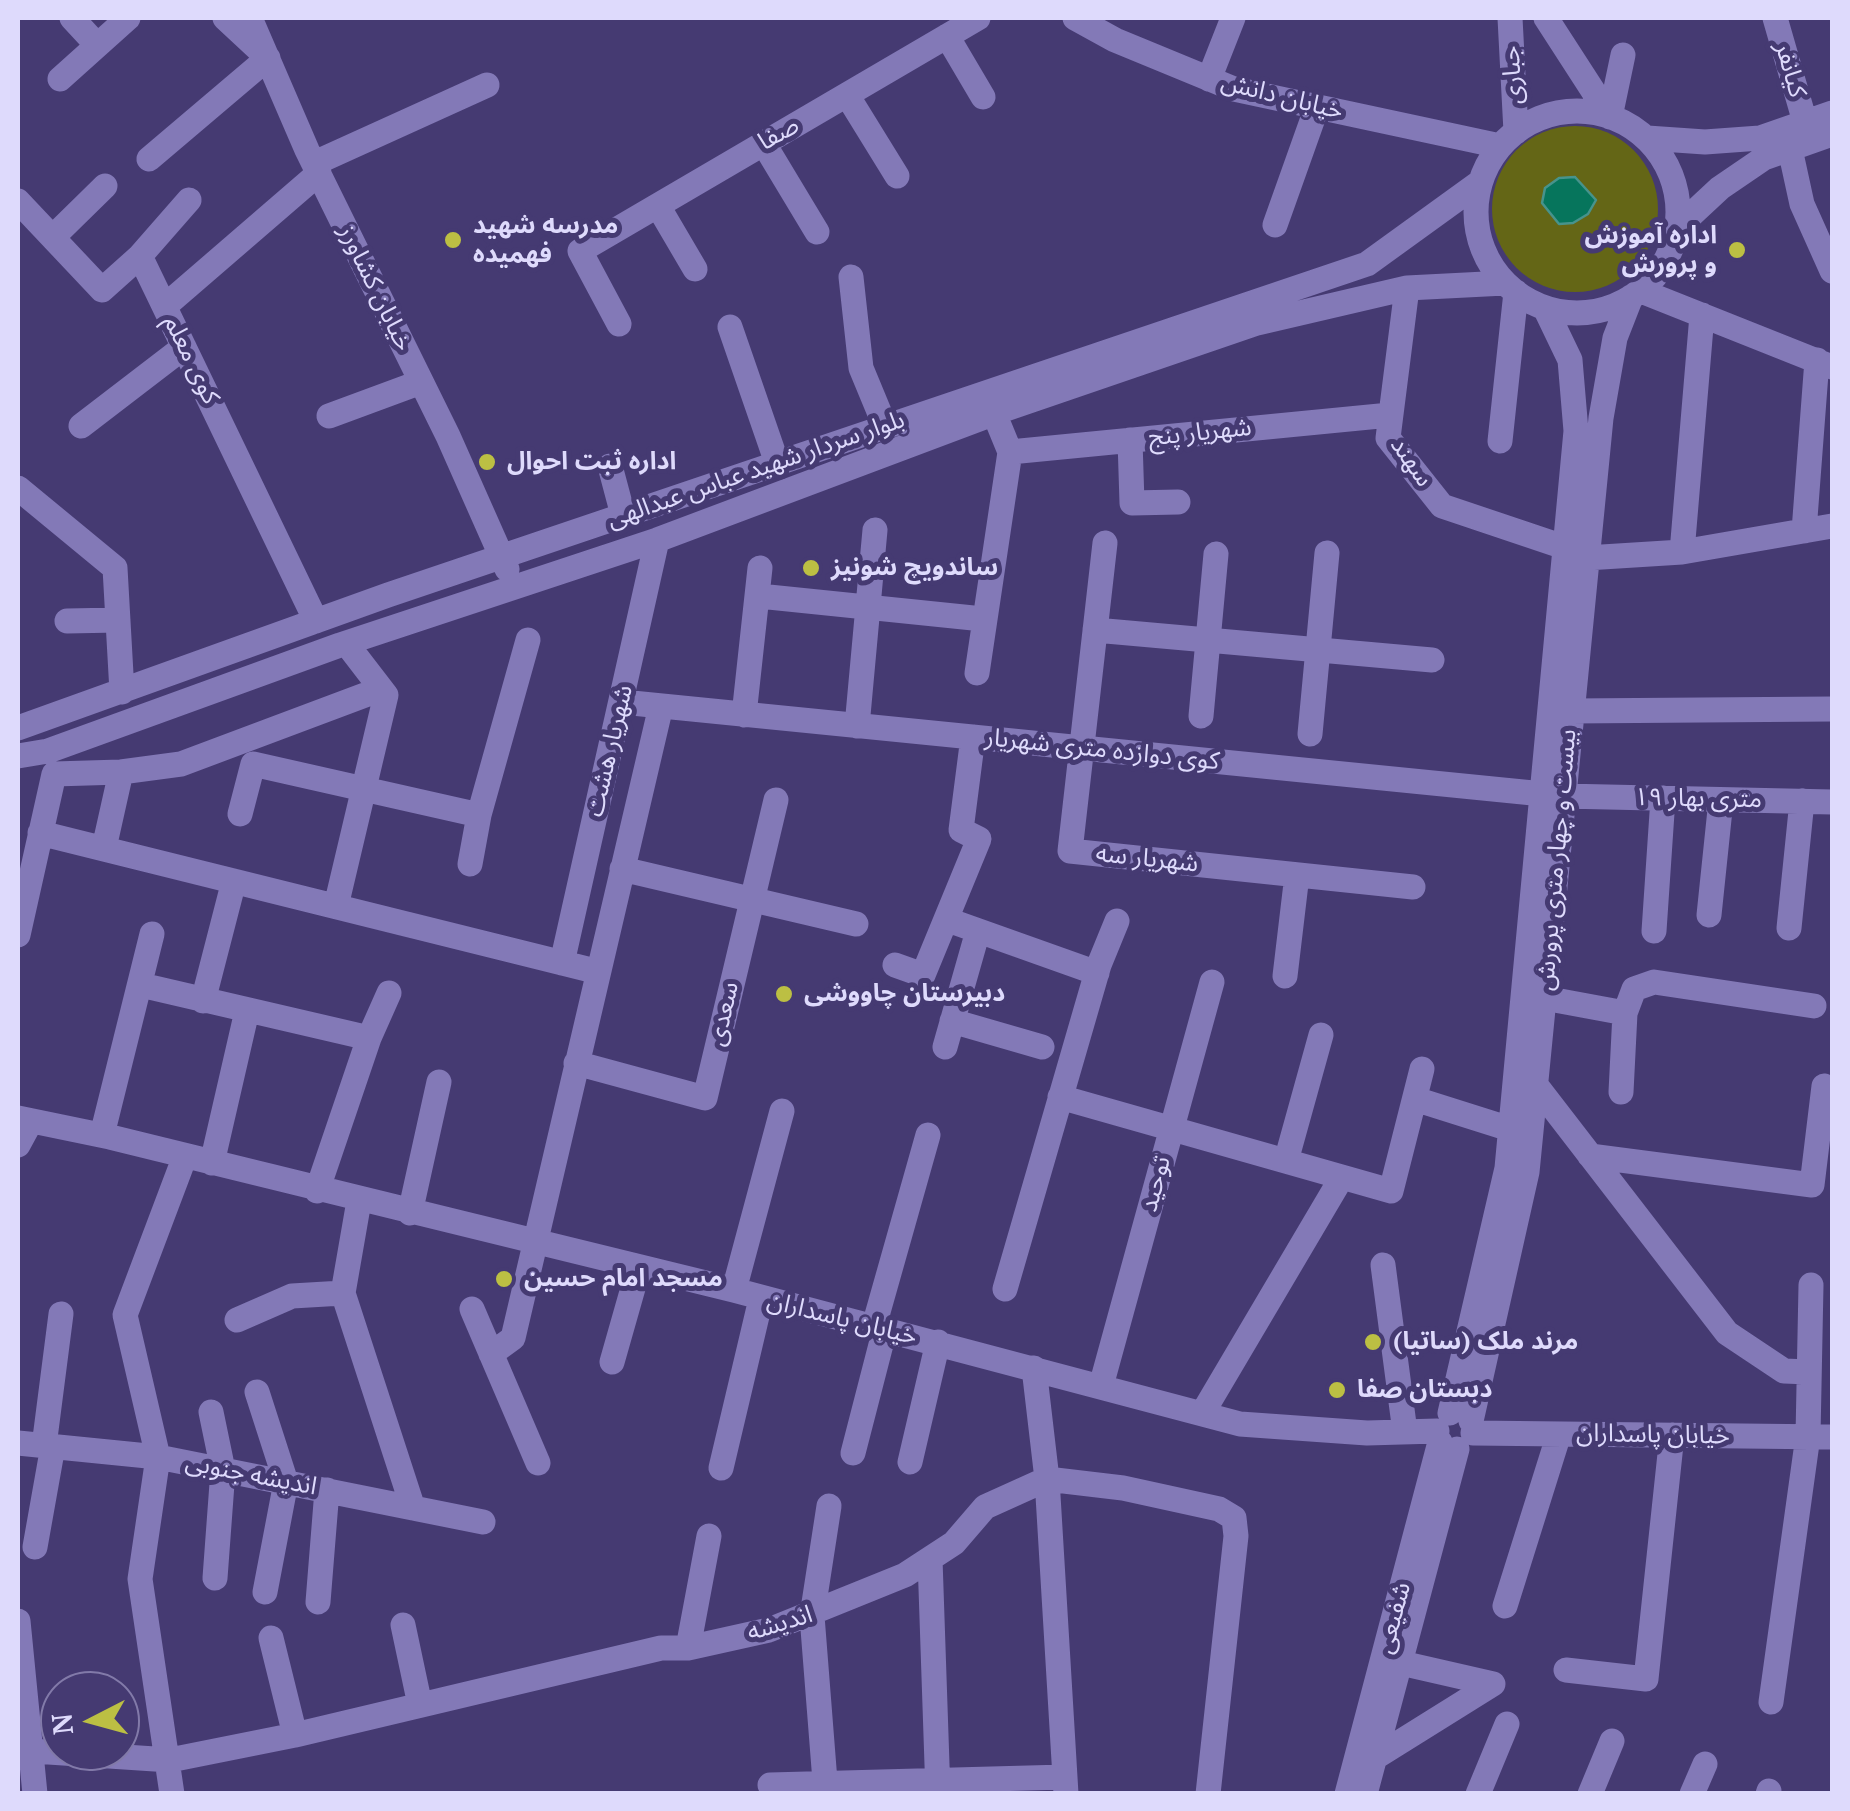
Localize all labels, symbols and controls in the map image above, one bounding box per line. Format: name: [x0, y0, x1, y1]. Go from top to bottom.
street label: کیانفر: [1768, 39, 1812, 101]
street label: جباری: [1496, 45, 1530, 105]
street label: خیابان دانش: [1218, 67, 1346, 127]
street label: صفا: [753, 110, 805, 158]
place label: مدرسه شهید فهمیده: [473, 211, 618, 270]
street label: خیابان کشاورز: [332, 220, 418, 356]
place label: اداره آموزش و پرورش: [1585, 221, 1717, 280]
marker: مدرسه شهید فهمیده: [442, 229, 464, 251]
marker: اداره آموزش و پرورش: [1726, 239, 1748, 261]
street label: کوی معلم: [157, 311, 225, 409]
street label: بلوار سردار شهید عباس عبدالهی: [603, 405, 909, 535]
street label: شهریار پنج: [1147, 413, 1253, 453]
street label: سهند: [1383, 431, 1439, 493]
place label: اداره ثبت احوال: [507, 447, 676, 477]
marker: اداره ثبت احوال: [476, 451, 498, 473]
place label: ساندویچ شونیز: [831, 553, 998, 583]
marker: ساندویچ شونیز: [800, 557, 822, 579]
street label: شهریار هشت: [580, 682, 640, 820]
street label: کوی دوازده متری شهریار: [983, 723, 1221, 777]
street label: بیست و چهار متری پرورش: [1531, 728, 1583, 992]
street label: ۱۹ متری بهار: [1634, 783, 1762, 815]
street label: شهریار سه: [1094, 839, 1200, 879]
street label: سعدی: [702, 979, 746, 1049]
place label: دبیرستان چاووشی: [804, 979, 1005, 1009]
marker: دبیرستان چاووشی: [773, 983, 795, 1005]
street label: توحید: [1134, 1153, 1178, 1215]
place label: مسجد امام حسین: [524, 1264, 723, 1294]
marker: مسجد امام حسین: [493, 1268, 515, 1290]
street label: خیابان پاسداران: [764, 1286, 920, 1352]
place label: مرند ملک (ساتیا): [1393, 1327, 1578, 1357]
marker: مرند ملک (ساتیا): [1362, 1331, 1384, 1353]
place label: دبستان صفا: [1357, 1375, 1492, 1405]
marker: دبستان صفا: [1326, 1379, 1348, 1401]
street label: خیابان پاسداران: [1576, 1419, 1730, 1451]
street label: اندیشه جنوبی: [183, 1448, 319, 1502]
street label: شفیعی: [1370, 1579, 1418, 1657]
street label: اندیشه: [744, 1600, 816, 1648]
north arrow: [40, 1671, 140, 1771]
text: N: [42, 1711, 81, 1736]

